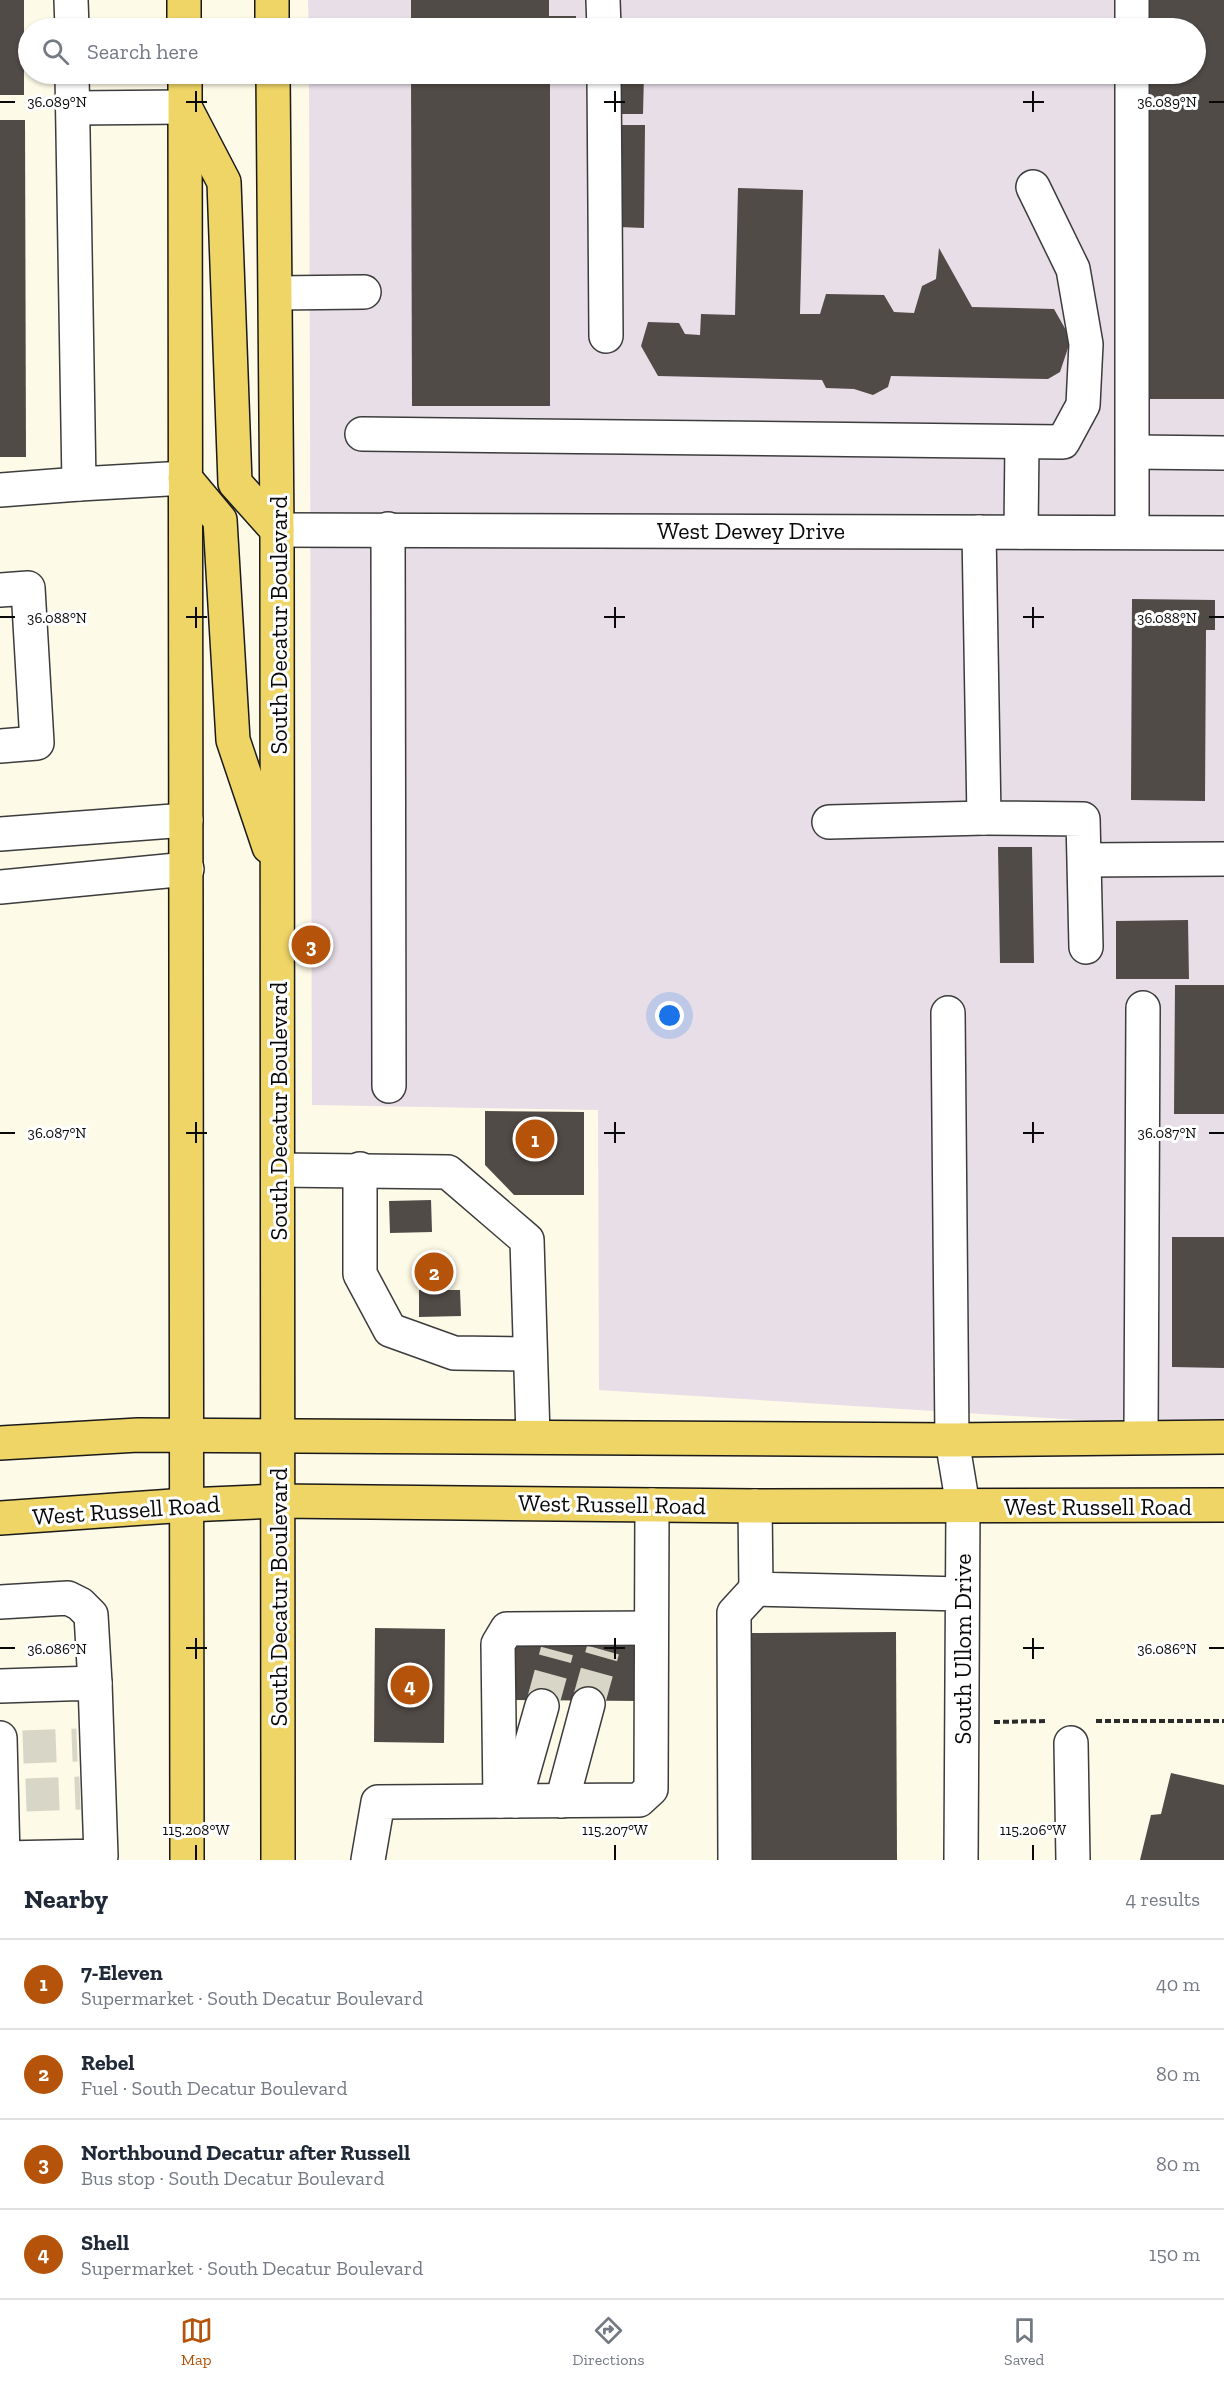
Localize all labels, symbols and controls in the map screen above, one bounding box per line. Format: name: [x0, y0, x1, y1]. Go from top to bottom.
search box: [18, 18, 1206, 84]
icon: search: [39, 35, 72, 68]
text: Search here: [87, 38, 198, 65]
text: 36.089°N: [27, 93, 87, 111]
text: 36.089°N: [1137, 93, 1197, 111]
street label: South Decatur Boulevard: [264, 495, 293, 755]
street label: West Dewey Drive: [657, 516, 845, 545]
text: 36.088°N: [27, 609, 87, 627]
text: 36.088°N: [1137, 609, 1197, 627]
pin: 3: [292, 922, 330, 968]
street label: South Decatur Boulevard: [264, 981, 293, 1241]
your location: [655, 1001, 684, 1030]
pin: 1: [516, 1116, 554, 1162]
text: 36.087°N: [28, 1124, 86, 1142]
text: 36.087°N: [1138, 1124, 1196, 1142]
pin: 2: [414, 1250, 454, 1294]
street label: South Decatur Boulevard: [264, 1467, 293, 1727]
street label: West Russell Road: [518, 1488, 706, 1520]
street label: West Russell Road: [31, 1489, 221, 1531]
street label: West Russell Road: [1004, 1492, 1192, 1521]
street label: South Ullom Drive: [948, 1553, 977, 1745]
text: 36.086°N: [27, 1640, 87, 1658]
text: 36.086°N: [1137, 1640, 1197, 1658]
pin: 4: [390, 1662, 430, 1708]
text: 115.208°W: [163, 1821, 229, 1839]
text: 115.207°W: [582, 1821, 648, 1839]
text: 115.206°W: [1000, 1821, 1066, 1839]
text: Nearby: [24, 1883, 108, 1915]
text: 4 results: [1125, 1887, 1200, 1911]
text: 7-Eleven: [81, 1959, 163, 1986]
text: 1: [39, 1972, 48, 1996]
text: 40 m: [1156, 1972, 1200, 1996]
text: Supermarket · South Decatur Boulevard: [81, 1986, 423, 2010]
text: Rebel: [81, 2049, 135, 2076]
text: 2: [38, 2062, 49, 2086]
text: 80 m: [1156, 2062, 1200, 2086]
text: Fuel · South Decatur Boulevard: [81, 2076, 347, 2100]
text: Northbound Decatur after Russell: [81, 2139, 410, 2166]
text: 3: [38, 2152, 49, 2176]
text: 80 m: [1156, 2152, 1200, 2176]
text: Bus stop · South Decatur Boulevard: [81, 2166, 384, 2190]
text: Shell: [81, 2229, 129, 2256]
text: 4: [38, 2242, 49, 2266]
text: 150 m: [1149, 2242, 1200, 2266]
text: Supermarket · South Decatur Boulevard: [81, 2256, 423, 2280]
tab: Map: [180, 2314, 213, 2369]
tab: Directions: [572, 2314, 645, 2369]
tab: Saved: [1004, 2314, 1044, 2369]

